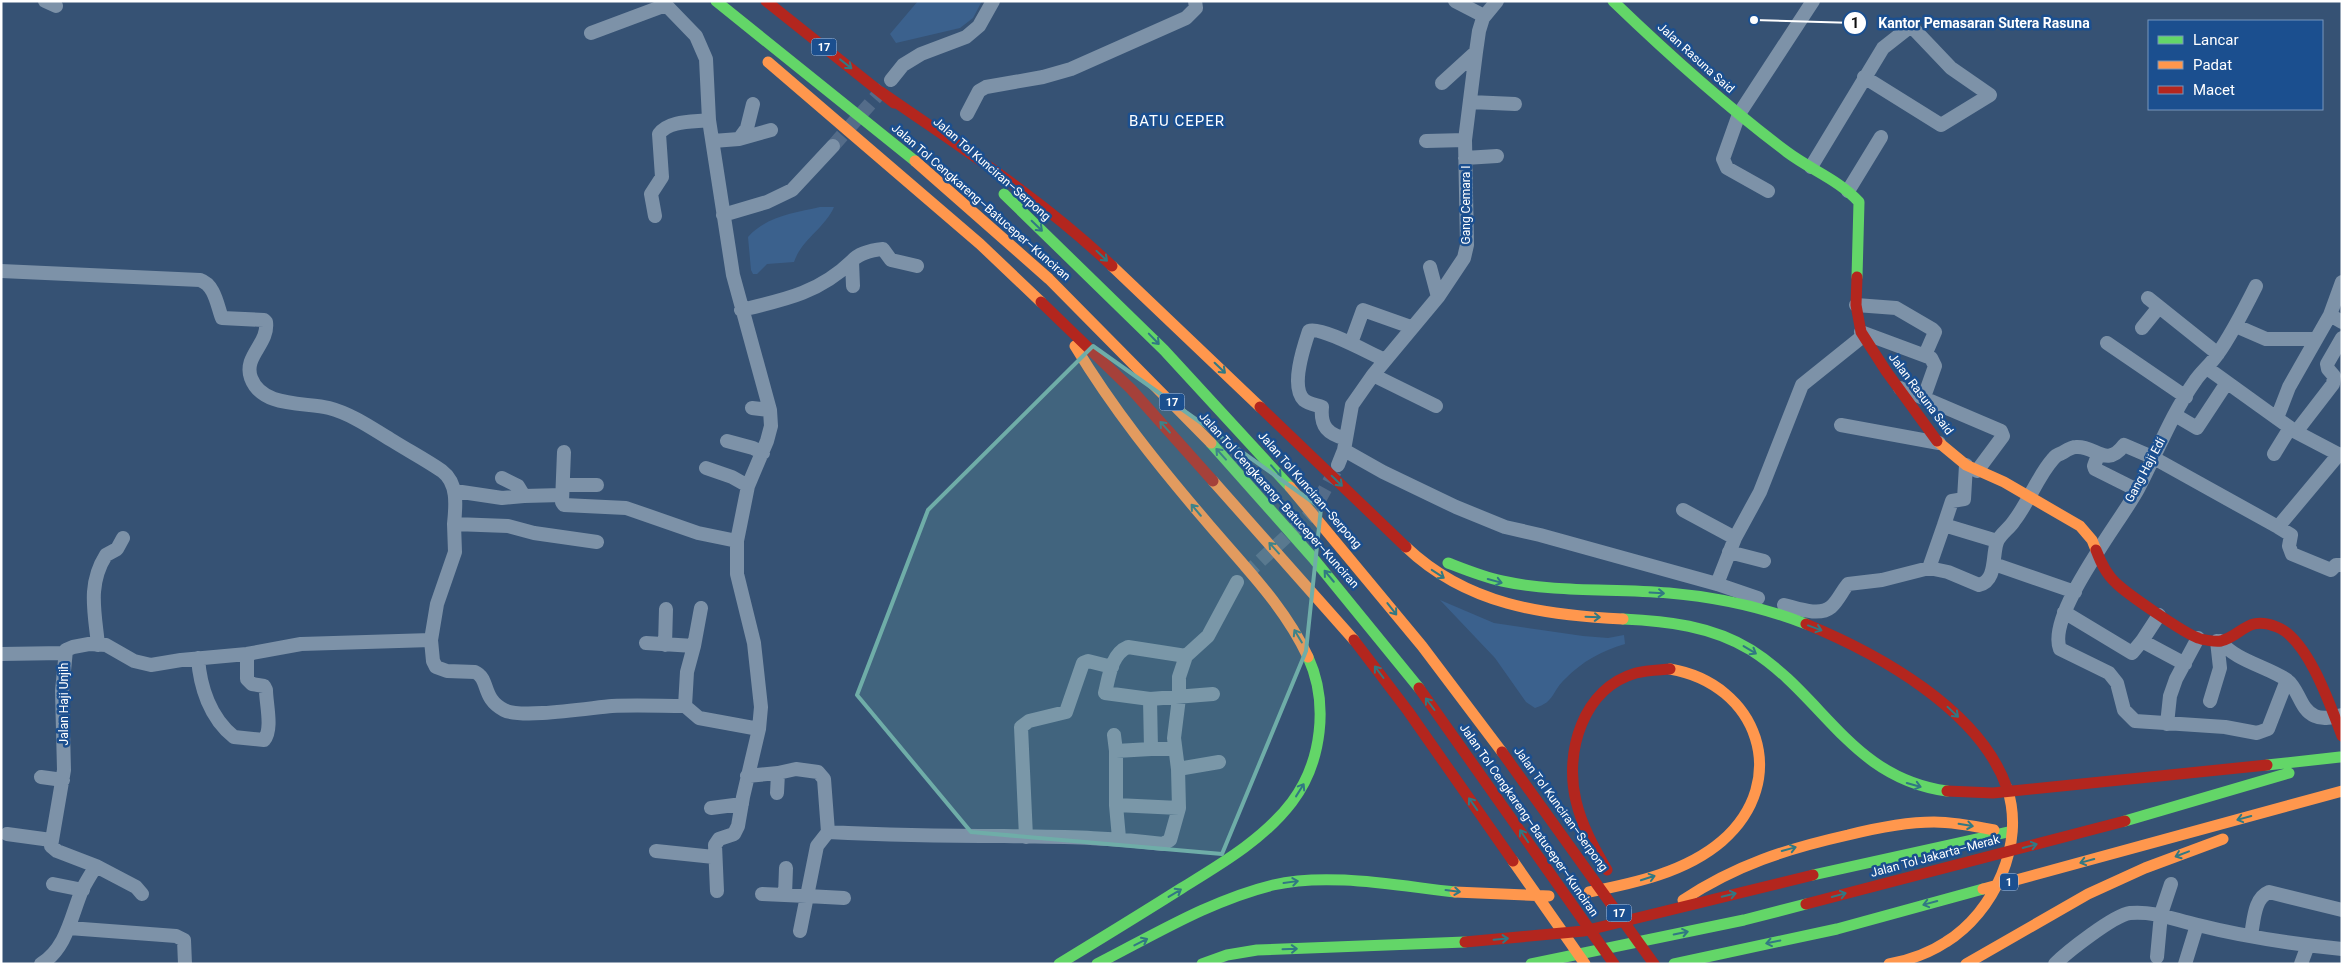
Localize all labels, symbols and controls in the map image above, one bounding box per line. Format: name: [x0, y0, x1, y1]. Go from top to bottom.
callout: Kantor Pemasaran Sutera Rasuna: [1843, 8, 2099, 37]
text: 1: [1851, 14, 1859, 32]
text: Kantor Pemasaran Sutera Rasuna: [1878, 15, 2090, 31]
street label: Jalan Rasuna Said: [1655, 20, 1737, 96]
legend: [2148, 20, 2323, 110]
text: Lancar: [2193, 31, 2239, 49]
road number: 17: [812, 38, 836, 56]
text: Padat: [2193, 56, 2232, 74]
one-way arrow: [839, 59, 852, 70]
text: Macet: [2193, 81, 2235, 99]
district label: BATU CEPER: [1129, 112, 1225, 130]
street label: Jalan Tol Kunciran–Serpong: [931, 114, 1053, 224]
street label: Jalan Tol Cengkareng–Batuceper–Kunciran: [889, 121, 1073, 283]
street label: Gang Cemara I: [1459, 166, 1473, 244]
one-way arrow: [1031, 220, 1044, 232]
one-way arrow: [1096, 250, 1109, 262]
one-way arrow: [1147, 333, 1159, 345]
street label: Jalan Rasuna Said: [1886, 350, 1956, 438]
one-way arrow: [1214, 362, 1226, 374]
road number: 17: [1160, 394, 1184, 411]
street label: Jalan Tol Cengkareng–Batuceper–Kunciran: [1196, 409, 1362, 591]
one-way arrow: [1160, 421, 1171, 434]
street label: Jalan Tol Kunciran–Serpong: [1255, 429, 1365, 551]
street label: Gang Haji Edi: [2122, 435, 2168, 505]
one-way arrow: [1215, 448, 1227, 461]
one-way arrow: [1270, 465, 1282, 478]
one-way arrow: [1331, 475, 1344, 487]
one-way arrow: [1190, 504, 1201, 517]
one-way arrow: [1268, 542, 1280, 555]
one-way arrow: [1431, 569, 1445, 579]
one-way arrow: [1324, 570, 1335, 583]
one-way arrow: [1487, 577, 1503, 586]
one-way arrow: [1649, 588, 1665, 597]
one-way arrow: [1386, 602, 1397, 615]
one-way arrow: [1584, 613, 1600, 622]
one-way arrow: [1807, 624, 1822, 633]
one-way arrow: [1292, 629, 1302, 643]
one-way arrow: [1742, 645, 1756, 655]
street label: Jalan Haji Unjih: [57, 663, 71, 745]
one-way arrow: [1374, 665, 1384, 679]
one-way arrow: [1424, 698, 1435, 711]
one-way arrow: [1947, 706, 1959, 718]
street label: Jalan Tol Cengkareng–Batuceper–Kunciran: [1457, 721, 1601, 919]
street label: Jalan Tol Kunciran–Serpong: [1511, 744, 1611, 874]
one-way arrow: [1906, 781, 1922, 790]
one-way arrow: [1295, 784, 1305, 798]
one-way arrow: [1468, 798, 1478, 812]
one-way arrow: [2236, 814, 2252, 823]
one-way arrow: [1958, 820, 1974, 830]
one-way arrow: [1519, 829, 1529, 843]
street label: Jalan Tol Jakarta–Merak: [1869, 832, 2002, 880]
one-way arrow: [2022, 841, 2038, 850]
one-way arrow: [1781, 843, 1797, 853]
one-way arrow: [2175, 850, 2190, 859]
one-way arrow: [2080, 856, 2096, 866]
one-way arrow: [1640, 872, 1656, 882]
road number: 1: [2000, 874, 2018, 890]
one-way arrow: [1283, 877, 1299, 887]
one-way arrow: [1444, 886, 1460, 896]
one-way arrow: [1168, 887, 1182, 897]
one-way arrow: [1720, 890, 1736, 899]
one-way arrow: [1831, 890, 1847, 900]
one-way arrow: [1923, 899, 1939, 909]
road number: 17: [1606, 904, 1632, 921]
one-way arrow: [1673, 928, 1689, 937]
one-way arrow: [1493, 934, 1509, 943]
one-way arrow: [1133, 937, 1148, 946]
one-way arrow: [1765, 938, 1781, 948]
one-way arrow: [1282, 944, 1298, 953]

